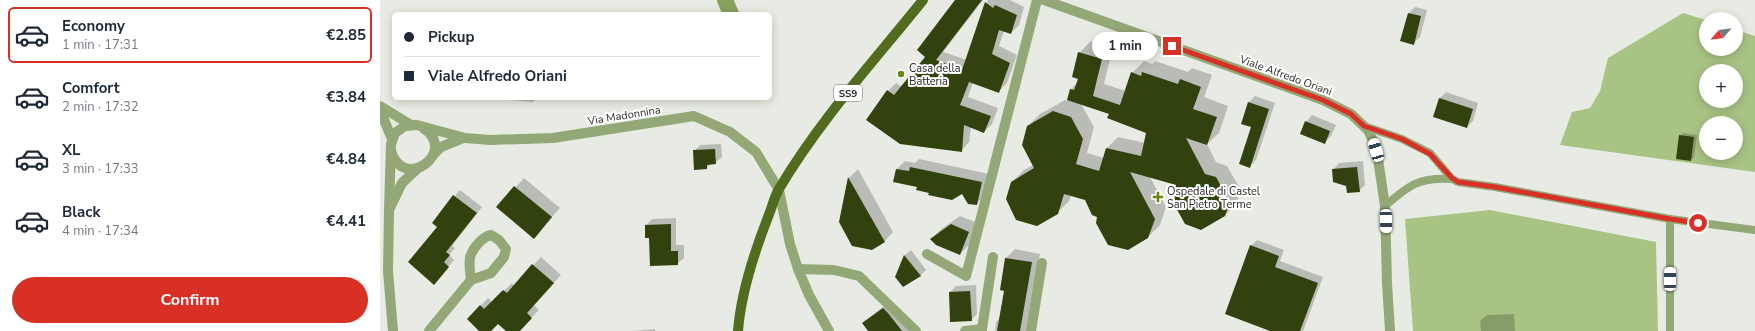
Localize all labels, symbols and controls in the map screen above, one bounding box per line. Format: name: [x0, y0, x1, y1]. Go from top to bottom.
north arrow: [1699, 12, 1743, 56]
map controls: [1699, 12, 1743, 160]
text: Economy: [62, 16, 125, 36]
icon: car: [14, 17, 50, 53]
text: €2.85: [326, 25, 366, 45]
text: Pickup: [428, 27, 474, 47]
callout: 1 min: [1092, 32, 1158, 60]
text: 1 min · 17:31: [62, 36, 138, 54]
text: 1 min: [1108, 37, 1142, 55]
route end: [1163, 37, 1181, 55]
street label: Viale Alfredo Oriani: [1237, 51, 1334, 99]
place label: Casa della Batteria: [909, 61, 961, 89]
button: +: [1699, 64, 1743, 108]
text: Viale Alfredo Oriani: [428, 66, 567, 86]
marker: Casa della Batteria: [896, 69, 906, 79]
text: Comfort: [62, 78, 119, 98]
icon: car: [14, 79, 50, 115]
road number: SS9: [834, 85, 862, 101]
text: €3.84: [326, 87, 366, 107]
text: 2 min · 17:32: [62, 98, 138, 116]
street label: Via Madonnina: [586, 102, 662, 129]
button: −: [1699, 116, 1743, 160]
car: [1367, 137, 1385, 163]
text: XL: [62, 140, 81, 160]
icon: car: [14, 141, 50, 177]
text: €4.84: [326, 149, 366, 169]
text: 3 min · 17:33: [62, 160, 138, 178]
place label: Ospedale di Castel San Pietro Terme: [1167, 184, 1261, 212]
marker: Ospedale di Castel San Pietro Terme: [1152, 191, 1164, 203]
text: Black: [62, 202, 100, 222]
icon: car: [14, 203, 50, 239]
car: [1380, 209, 1392, 233]
text: €4.41: [326, 211, 366, 231]
route start: [1689, 214, 1707, 232]
text: 4 min · 17:34: [62, 222, 138, 240]
car: [1664, 267, 1676, 291]
button: Confirm: [12, 277, 368, 323]

